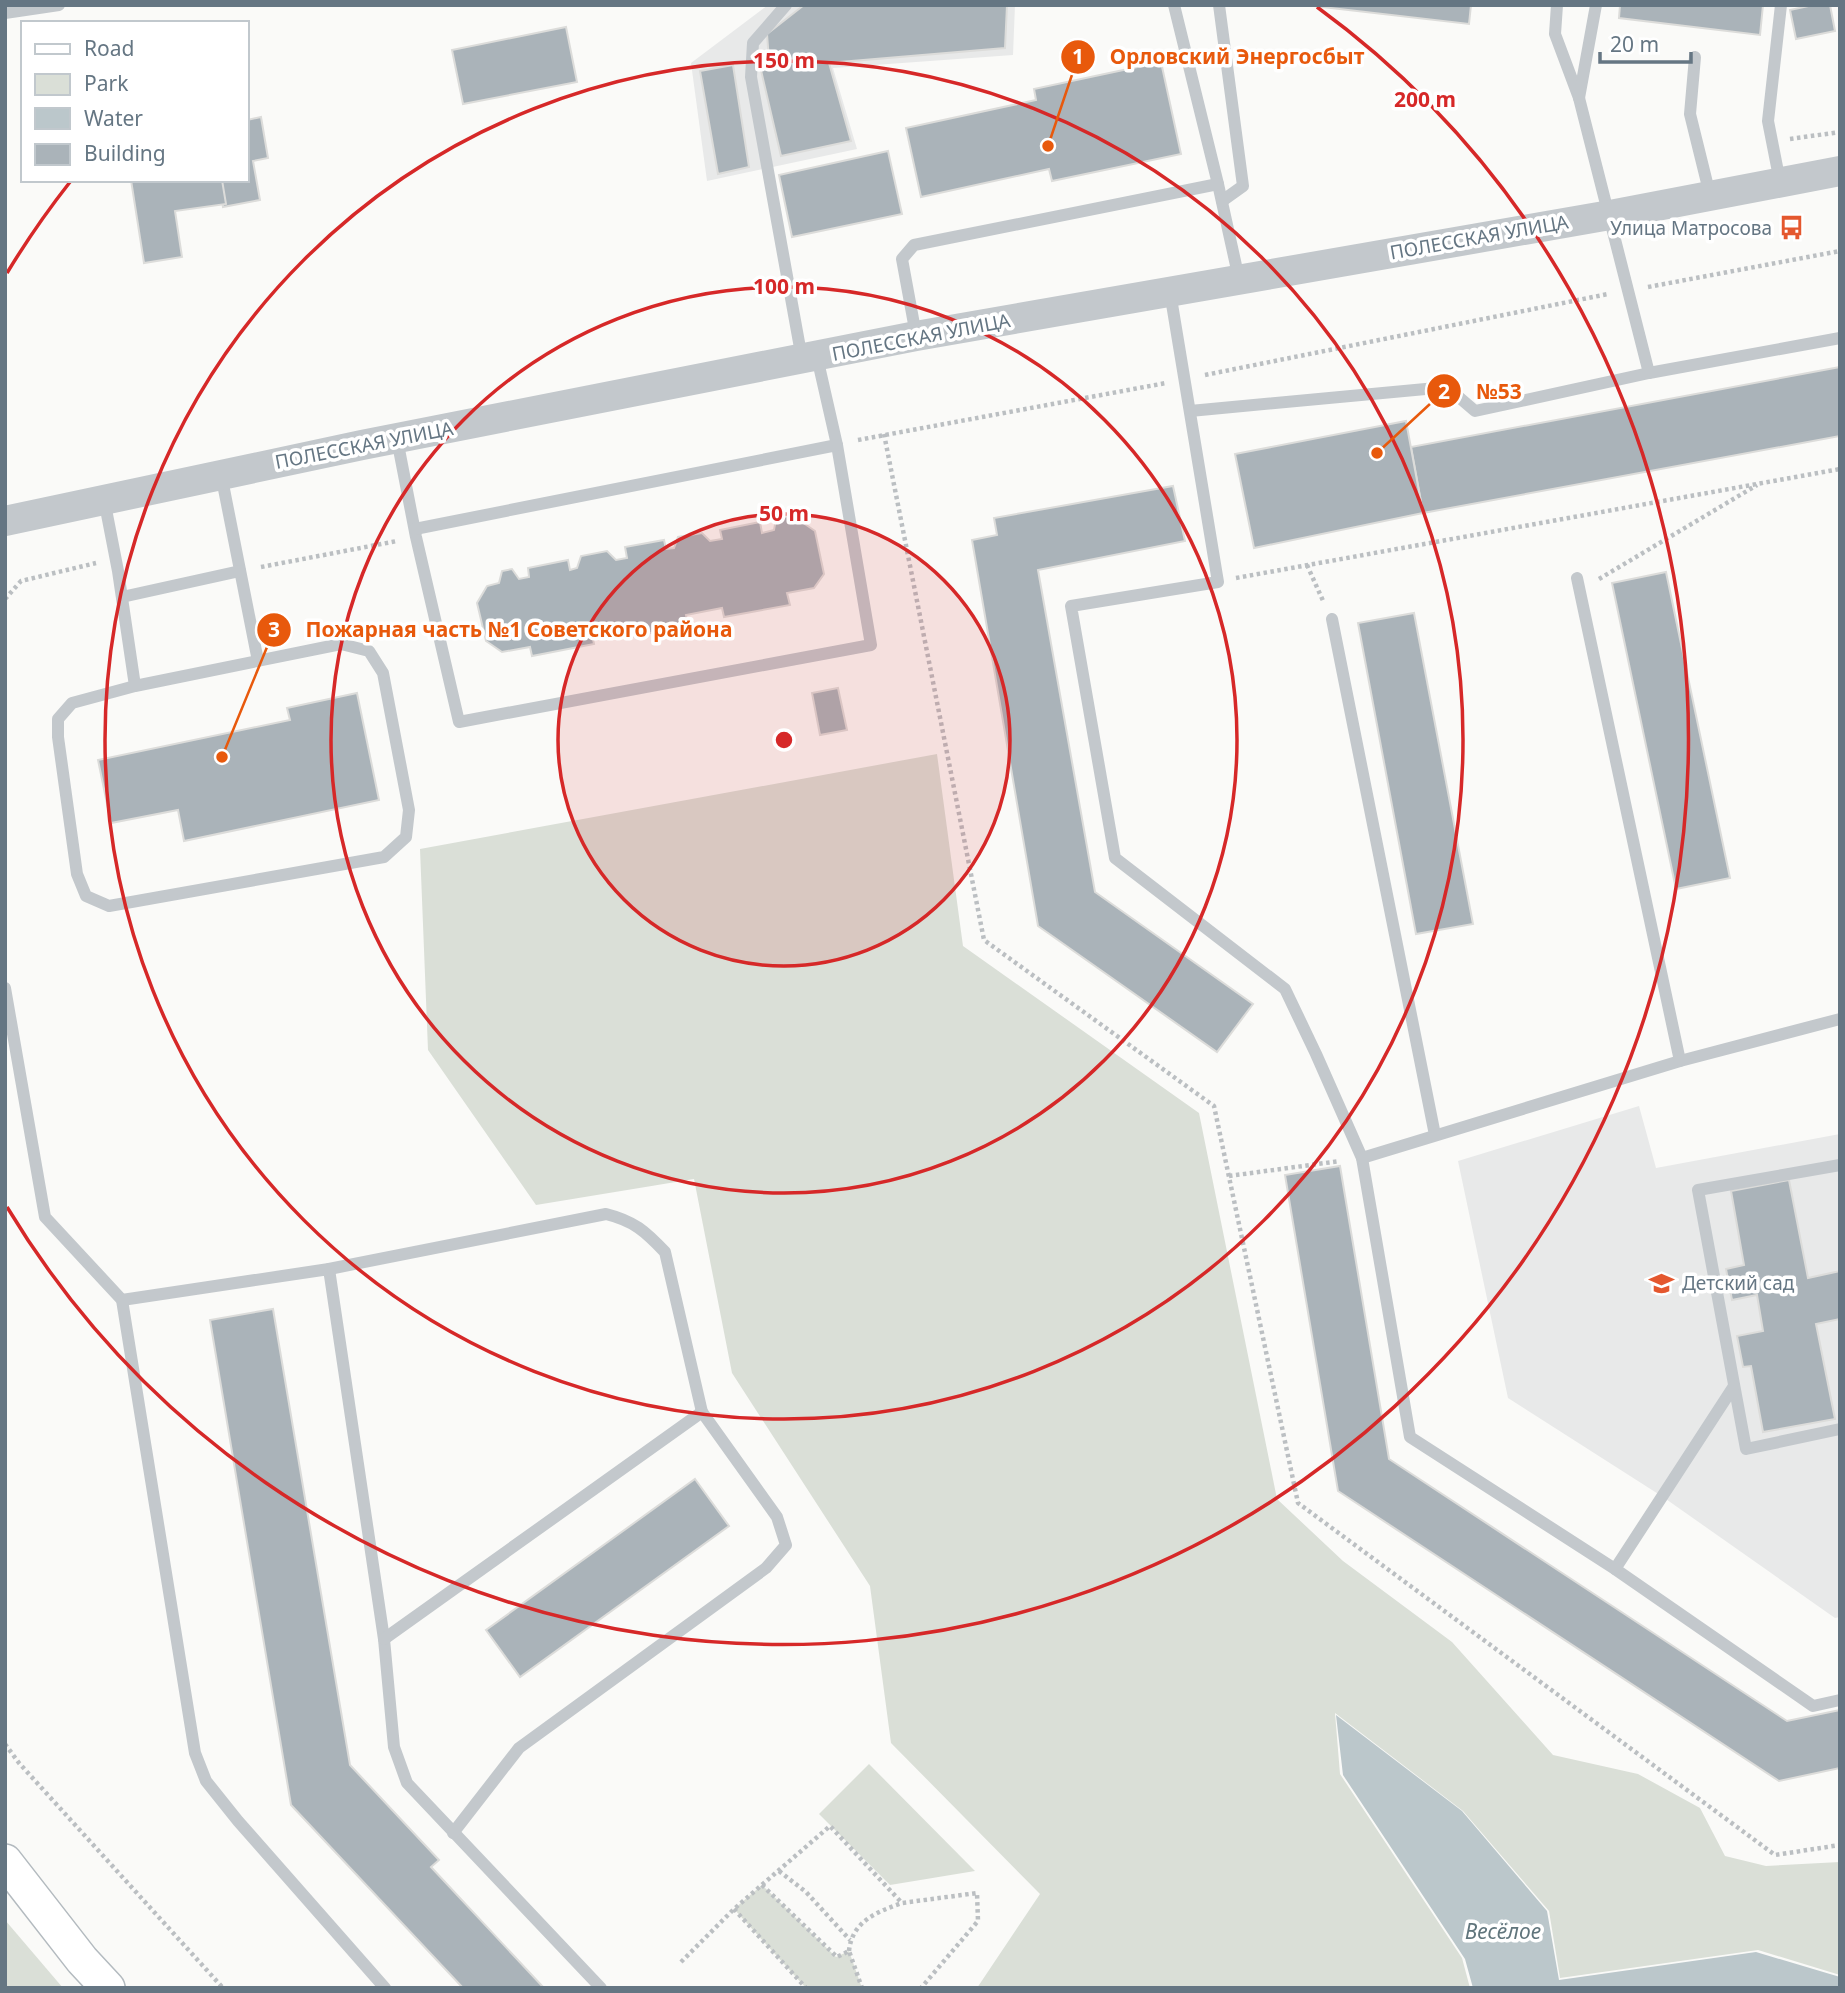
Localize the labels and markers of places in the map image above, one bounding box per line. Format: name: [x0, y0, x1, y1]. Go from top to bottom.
callout: Орловский Энергосбыт: [1060, 36, 1378, 78]
bus stop icon: Улица Матросова: [1778, 214, 1806, 242]
place label: Улица Матросова: [1610, 215, 1772, 241]
callout: №53: [1427, 370, 1536, 412]
callout: Пожарная часть №1 Советского района: [257, 609, 746, 651]
centre of rings: [772, 728, 796, 752]
school or university icon: Детский сад: [1648, 1269, 1676, 1297]
place label: Детский сад: [1682, 1270, 1795, 1296]

